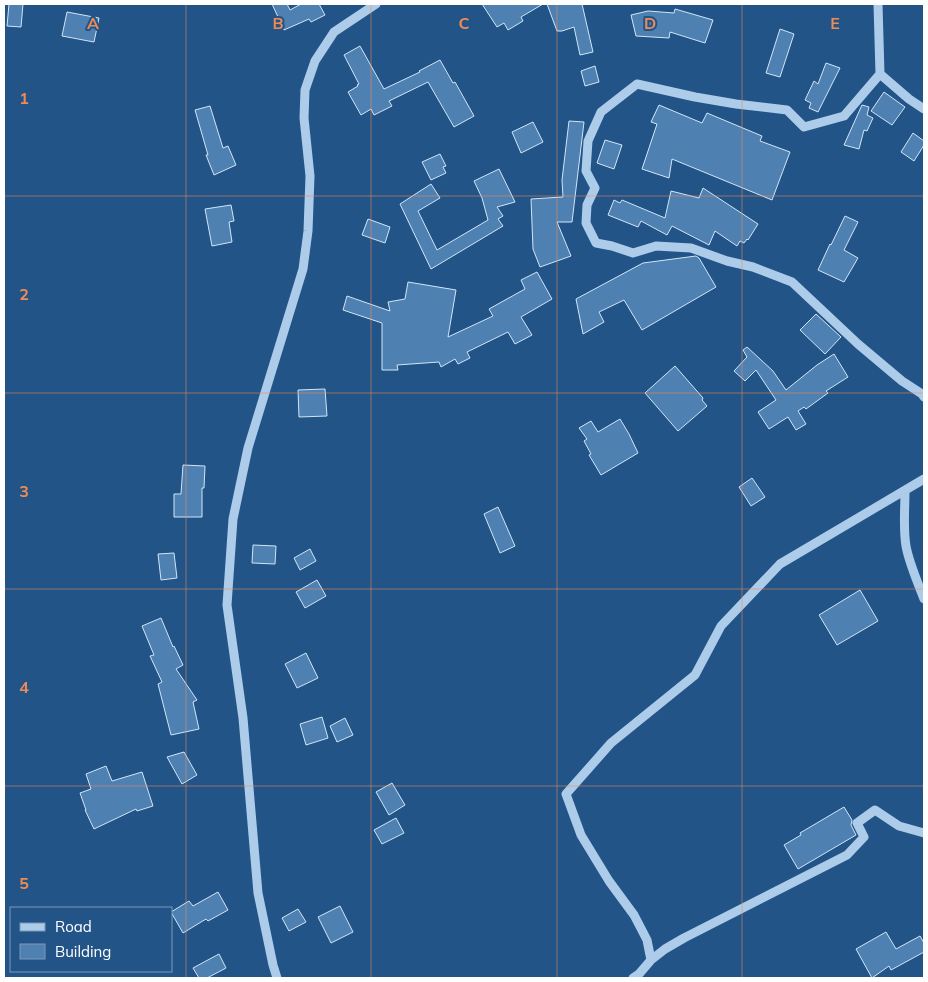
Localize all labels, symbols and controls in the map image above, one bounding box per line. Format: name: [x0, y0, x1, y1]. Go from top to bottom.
text: A: [87, 13, 99, 33]
text: B: [272, 13, 284, 33]
text: C: [459, 13, 470, 33]
text: D: [644, 13, 656, 33]
text: E: [830, 13, 840, 33]
text: 1: [19, 88, 29, 108]
text: 2: [19, 284, 29, 304]
text: 3: [19, 481, 29, 501]
text: 4: [19, 677, 29, 697]
text: 5: [19, 873, 29, 893]
legend: [10, 907, 172, 972]
text: Road: [55, 917, 92, 936]
text: Building: [55, 942, 111, 961]

